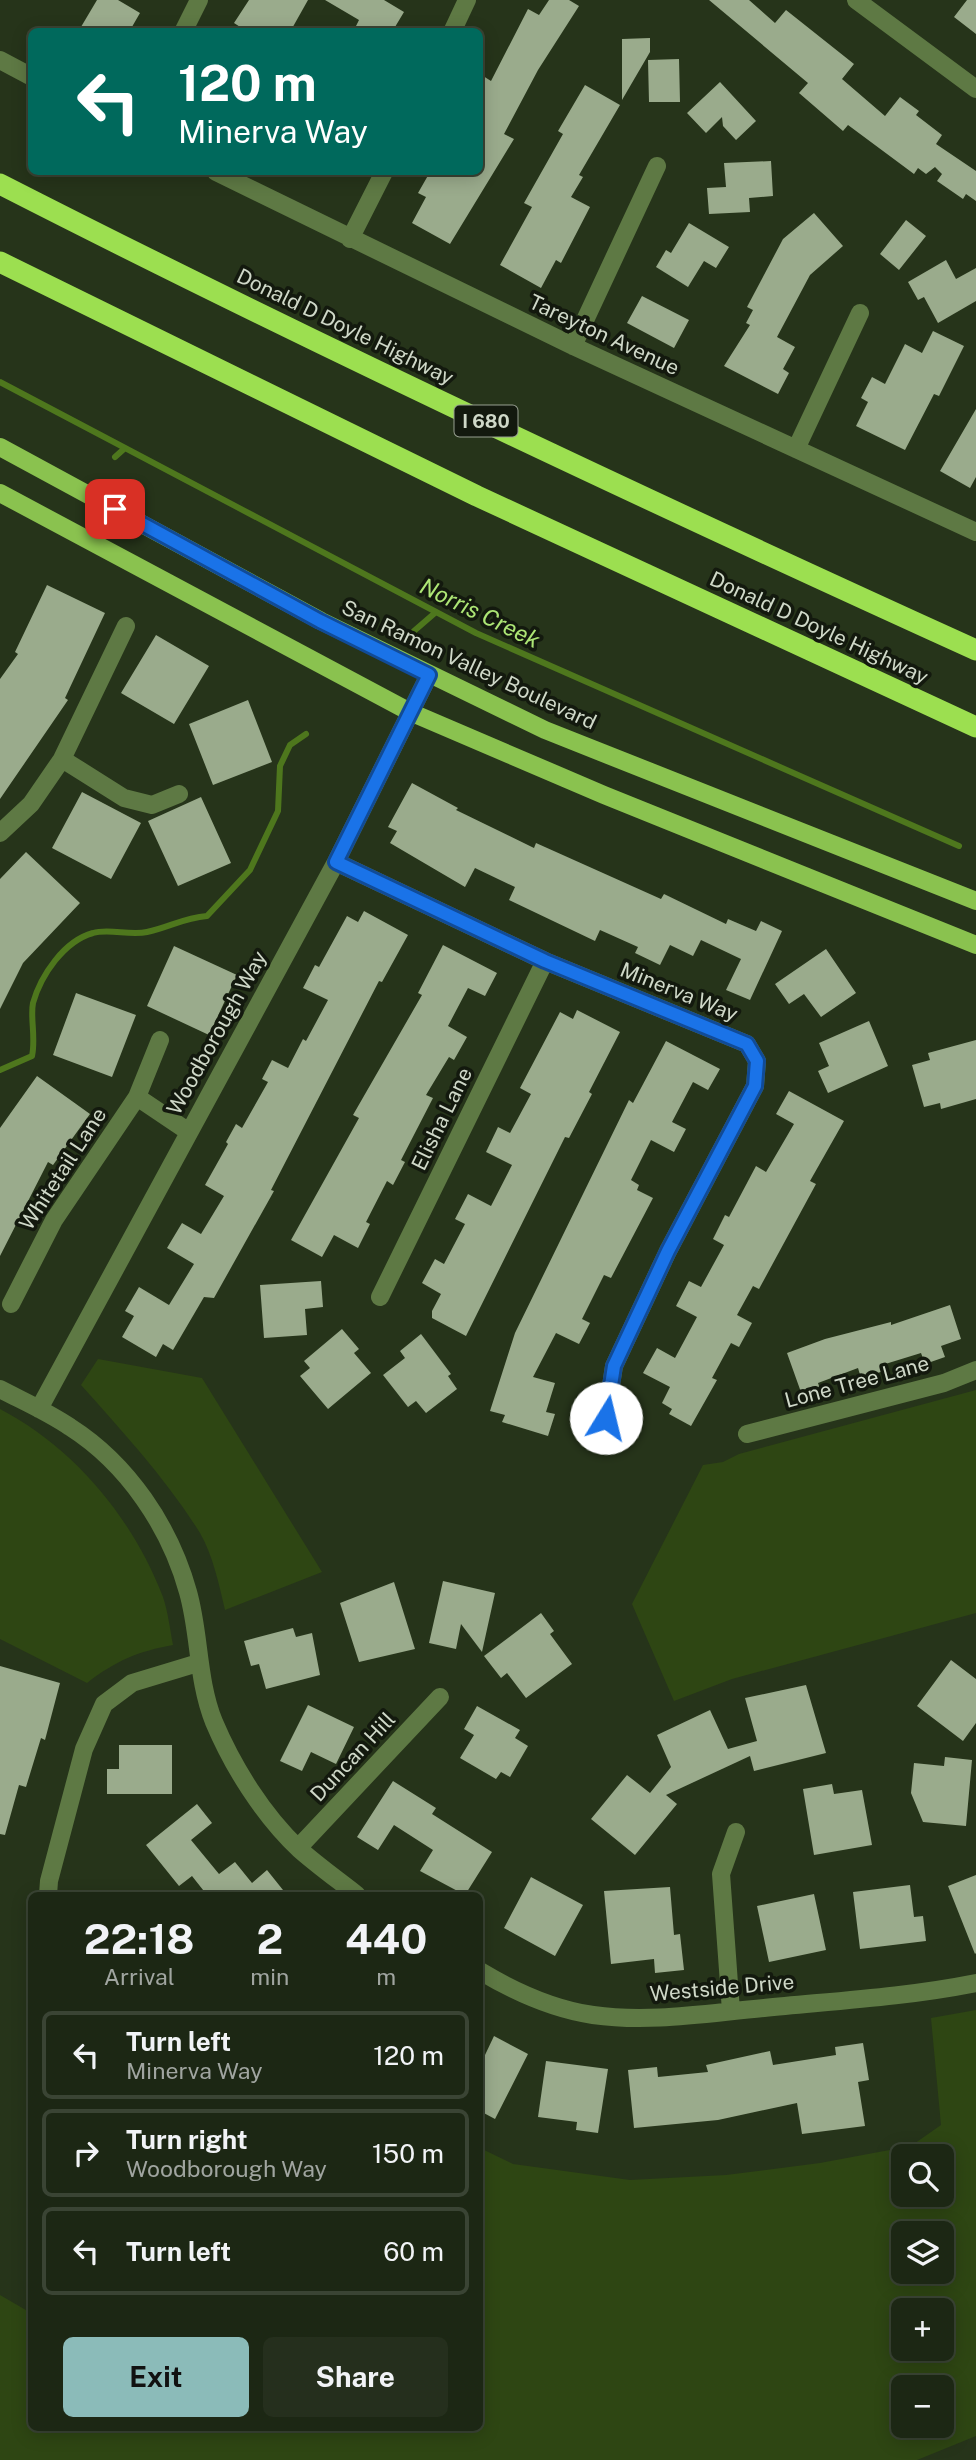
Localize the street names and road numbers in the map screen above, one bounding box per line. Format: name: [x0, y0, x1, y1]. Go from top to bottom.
street label: Donald D Doyle Highway: [233, 263, 458, 390]
street label: Tareyton Avenue: [525, 289, 683, 380]
road number: I 680: [454, 406, 518, 436]
street label: Donald D Doyle Highway: [706, 566, 932, 689]
street label: San Ramon Valley Boulevard: [338, 594, 601, 735]
street label: Woodborough Way: [161, 947, 272, 1119]
street label: Minerva Way: [617, 957, 742, 1026]
street label: Elisha Lane: [406, 1063, 477, 1174]
street label: Whitetail Lane: [14, 1103, 111, 1234]
street label: Lone Tree Lane: [782, 1350, 932, 1413]
street label: Duncan Hill: [305, 1707, 400, 1806]
street label: Westside Drive: [649, 1969, 795, 2006]

